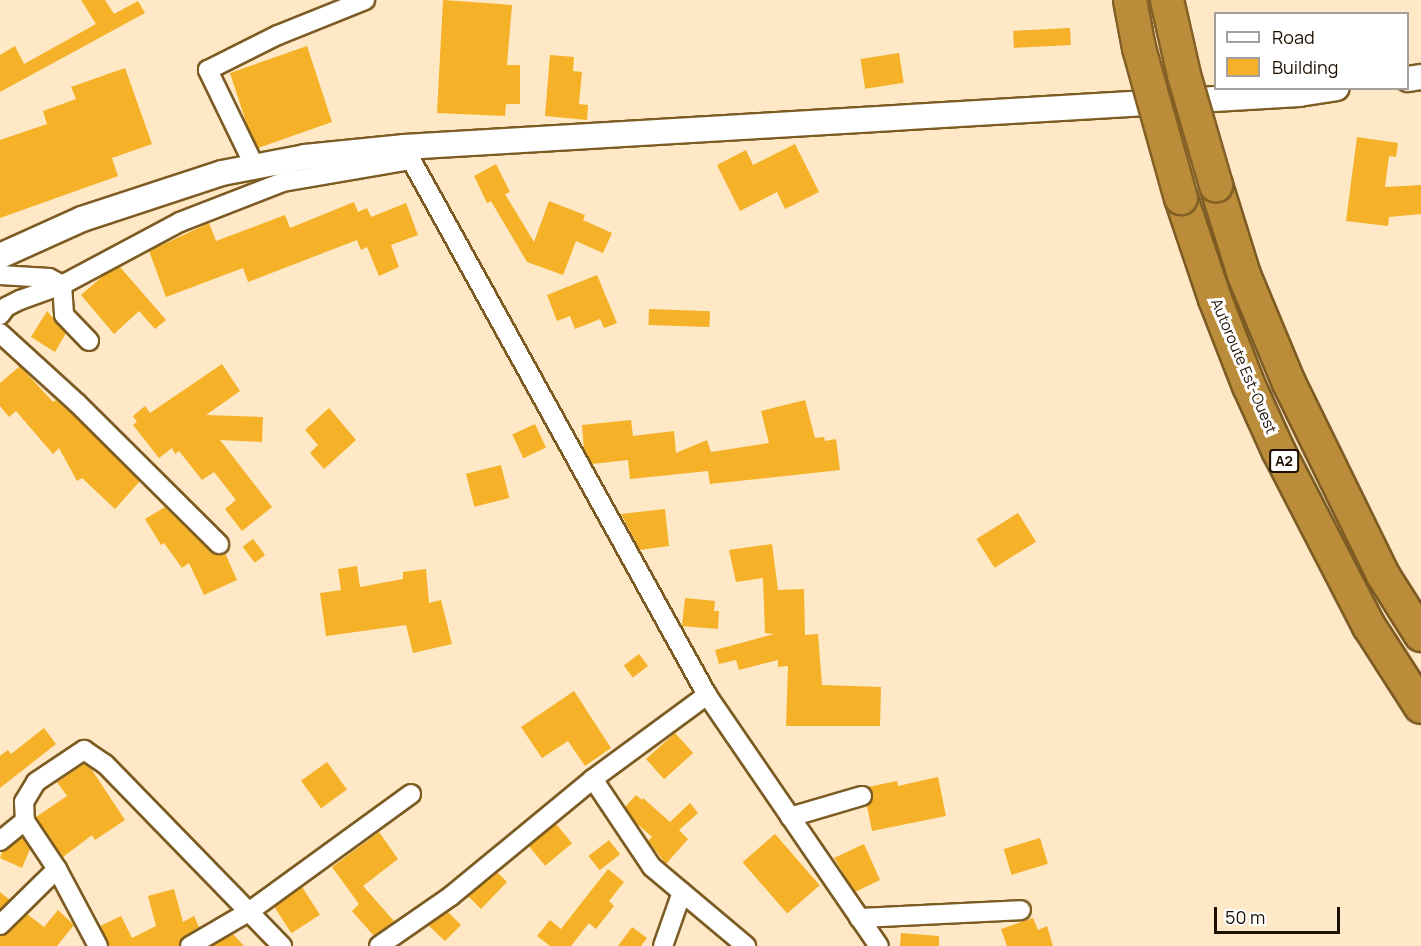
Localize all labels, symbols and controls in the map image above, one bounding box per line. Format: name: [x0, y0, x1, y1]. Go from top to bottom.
legend: [1214, 12, 1409, 90]
text: Road: [1272, 25, 1315, 49]
text: Building: [1272, 55, 1338, 79]
street label: Autoroute Est-Ouest: [1207, 296, 1281, 436]
road number: A2: [1269, 450, 1299, 472]
scale bar: [1217, 895, 1343, 933]
text: 50 m: [1225, 905, 1265, 929]

